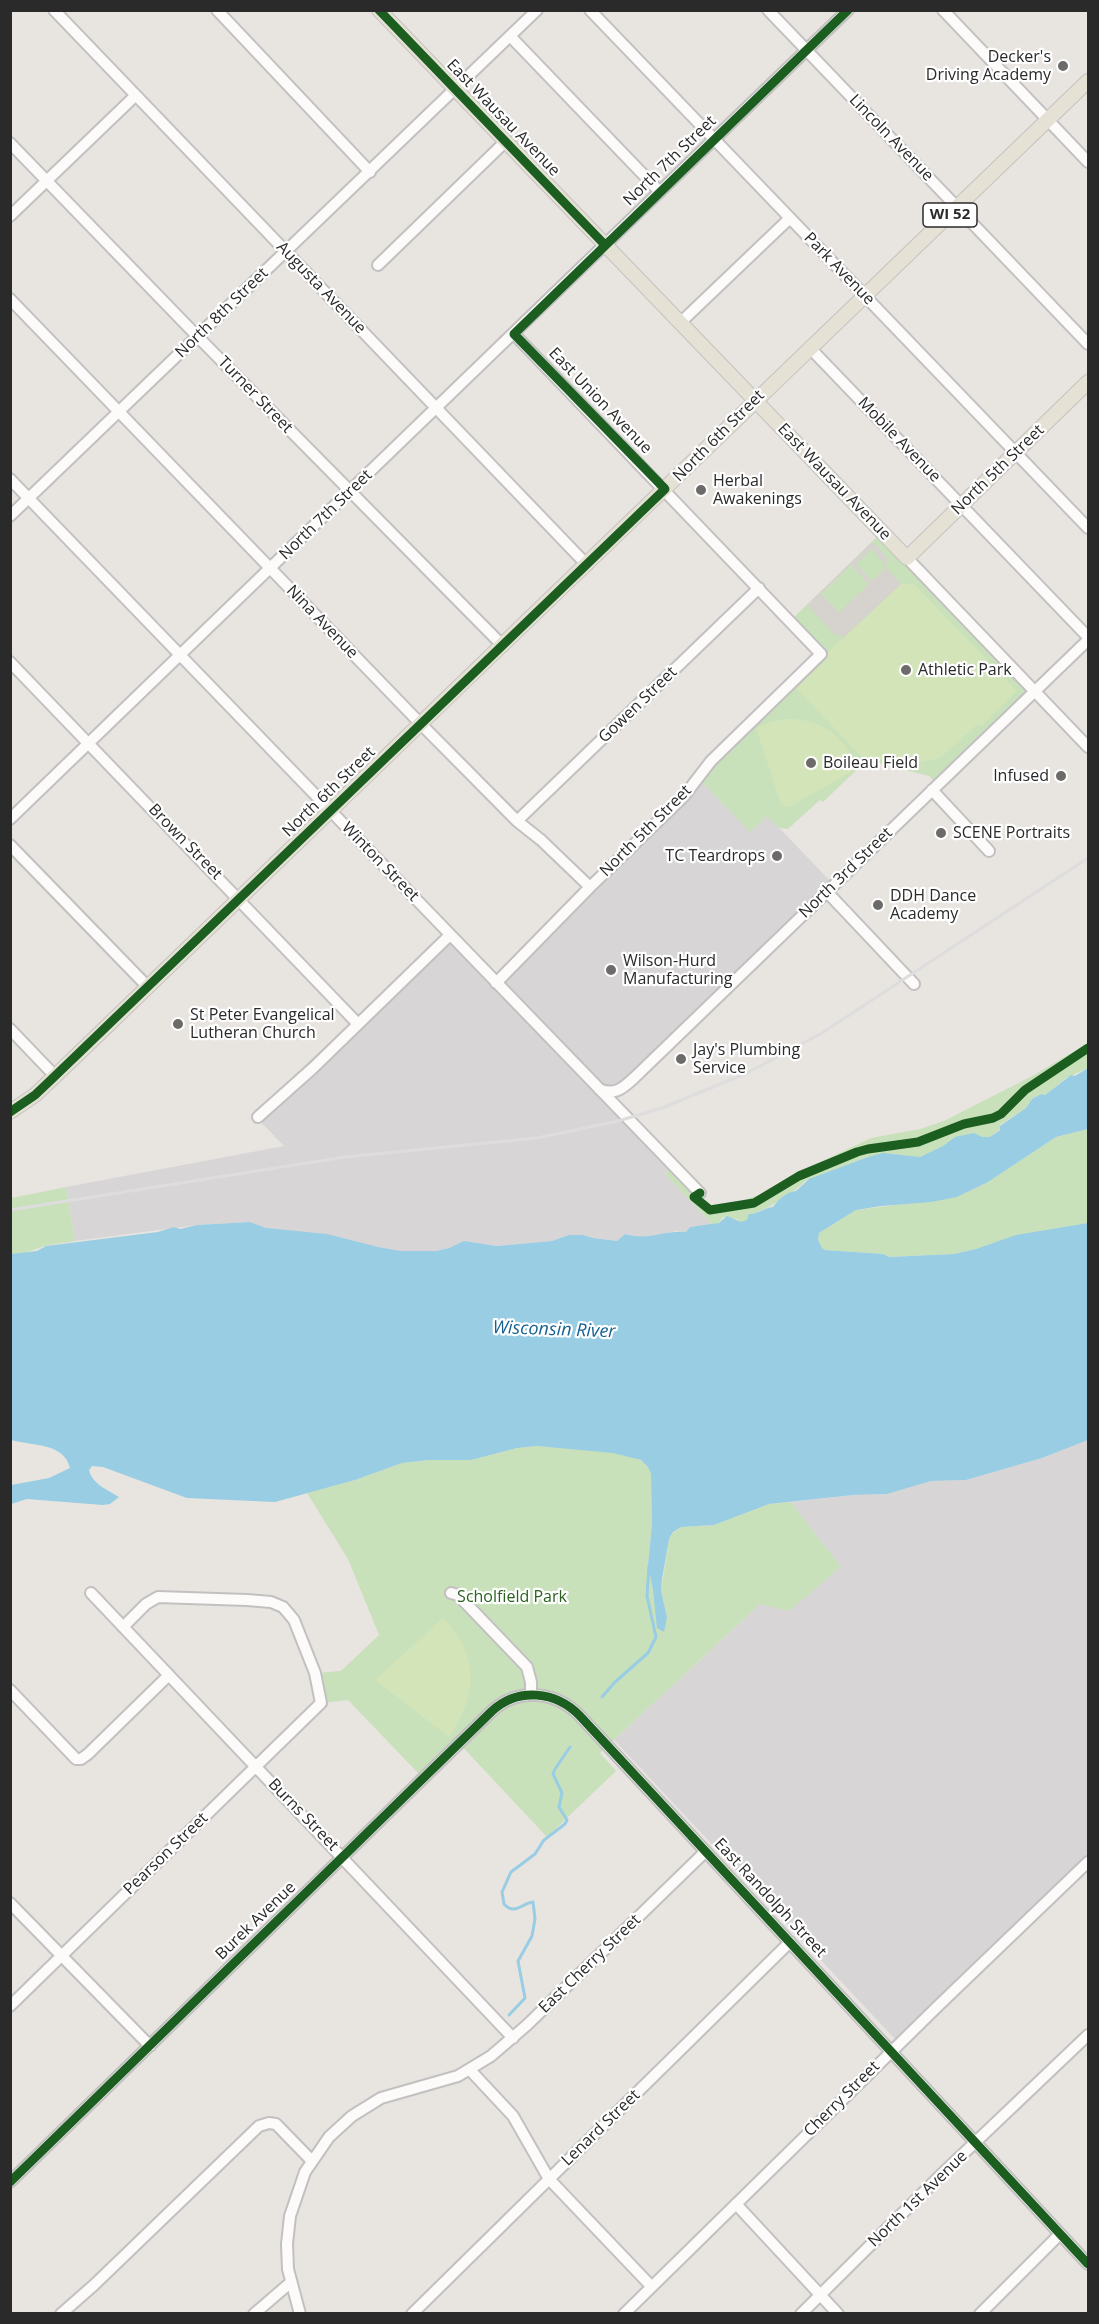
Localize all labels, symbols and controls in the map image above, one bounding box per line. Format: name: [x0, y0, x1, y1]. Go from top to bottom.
place label: Decker's Driving Academy: [926, 47, 1051, 85]
street label: East Wausau Avenue: [442, 56, 564, 180]
marker: Decker's Driving Academy: [1056, 59, 1070, 73]
street label: Lincoln Avenue: [845, 91, 937, 185]
street label: North 7th Street: [620, 112, 720, 210]
road number: WI 52: [923, 203, 977, 227]
street label: Park Avenue: [800, 229, 878, 309]
street label: Augusta Avenue: [272, 238, 370, 338]
street label: North 8th Street: [172, 264, 272, 362]
street label: East Union Avenue: [544, 344, 656, 458]
street label: Turner Street: [214, 353, 296, 437]
street label: North 6th Street: [669, 386, 769, 486]
street label: Mobile Avenue: [854, 394, 944, 486]
street label: East Wausau Avenue: [773, 420, 895, 544]
street label: North 5th Street: [948, 421, 1048, 519]
street label: North 7th Street: [276, 466, 376, 564]
place label: Herbal Awakenings: [713, 471, 802, 509]
marker: Herbal Awakenings: [694, 483, 708, 497]
street label: Nina Avenue: [282, 581, 362, 663]
place label: Athletic Park: [918, 660, 1012, 680]
street label: Gowen Street: [595, 663, 681, 747]
marker: Athletic Park: [899, 663, 913, 677]
street label: North 6th Street: [279, 743, 379, 841]
place label: Boileau Field: [823, 753, 918, 773]
marker: Boileau Field: [804, 756, 818, 770]
place label: Infused: [993, 766, 1049, 786]
marker: Infused: [1054, 769, 1068, 783]
street label: North 5th Street: [596, 781, 696, 881]
street label: Brown Street: [144, 800, 226, 884]
street label: Winton Street: [337, 818, 423, 906]
place label: SCENE Portraits: [953, 823, 1070, 843]
street label: North 3rd Street: [795, 824, 897, 922]
marker: SCENE Portraits: [934, 826, 948, 840]
place label: TC Teardrops: [665, 846, 765, 866]
marker: TC Teardrops: [770, 849, 784, 863]
place label: DDH Dance Academy: [890, 886, 976, 924]
marker: DDH Dance Academy: [871, 898, 885, 912]
place label: Wilson-Hurd Manufacturing: [623, 951, 732, 989]
marker: Wilson-Hurd Manufacturing: [604, 963, 618, 977]
place label: St Peter Evangelical Lutheran Church: [190, 1005, 335, 1043]
marker: St Peter Evangelical Lutheran Church: [171, 1017, 185, 1031]
place label: Jay's Plumbing Service: [693, 1040, 800, 1078]
marker: Jay's Plumbing Service: [674, 1052, 688, 1066]
water label: Wisconsin River: [492, 1317, 616, 1343]
park label: Scholfield Park: [457, 1587, 567, 1607]
street label: Burns Street: [264, 1775, 342, 1855]
street label: Pearson Street: [120, 1809, 212, 1899]
street label: East Randolph Street: [710, 1835, 830, 1961]
street label: Burek Avenue: [212, 1878, 300, 1964]
street label: East Cherry Street: [535, 1911, 645, 2017]
street label: Cherry Street: [800, 2057, 884, 2141]
street label: Lenard Street: [558, 2086, 644, 2170]
street label: North 1st Avenue: [864, 2147, 972, 2251]

